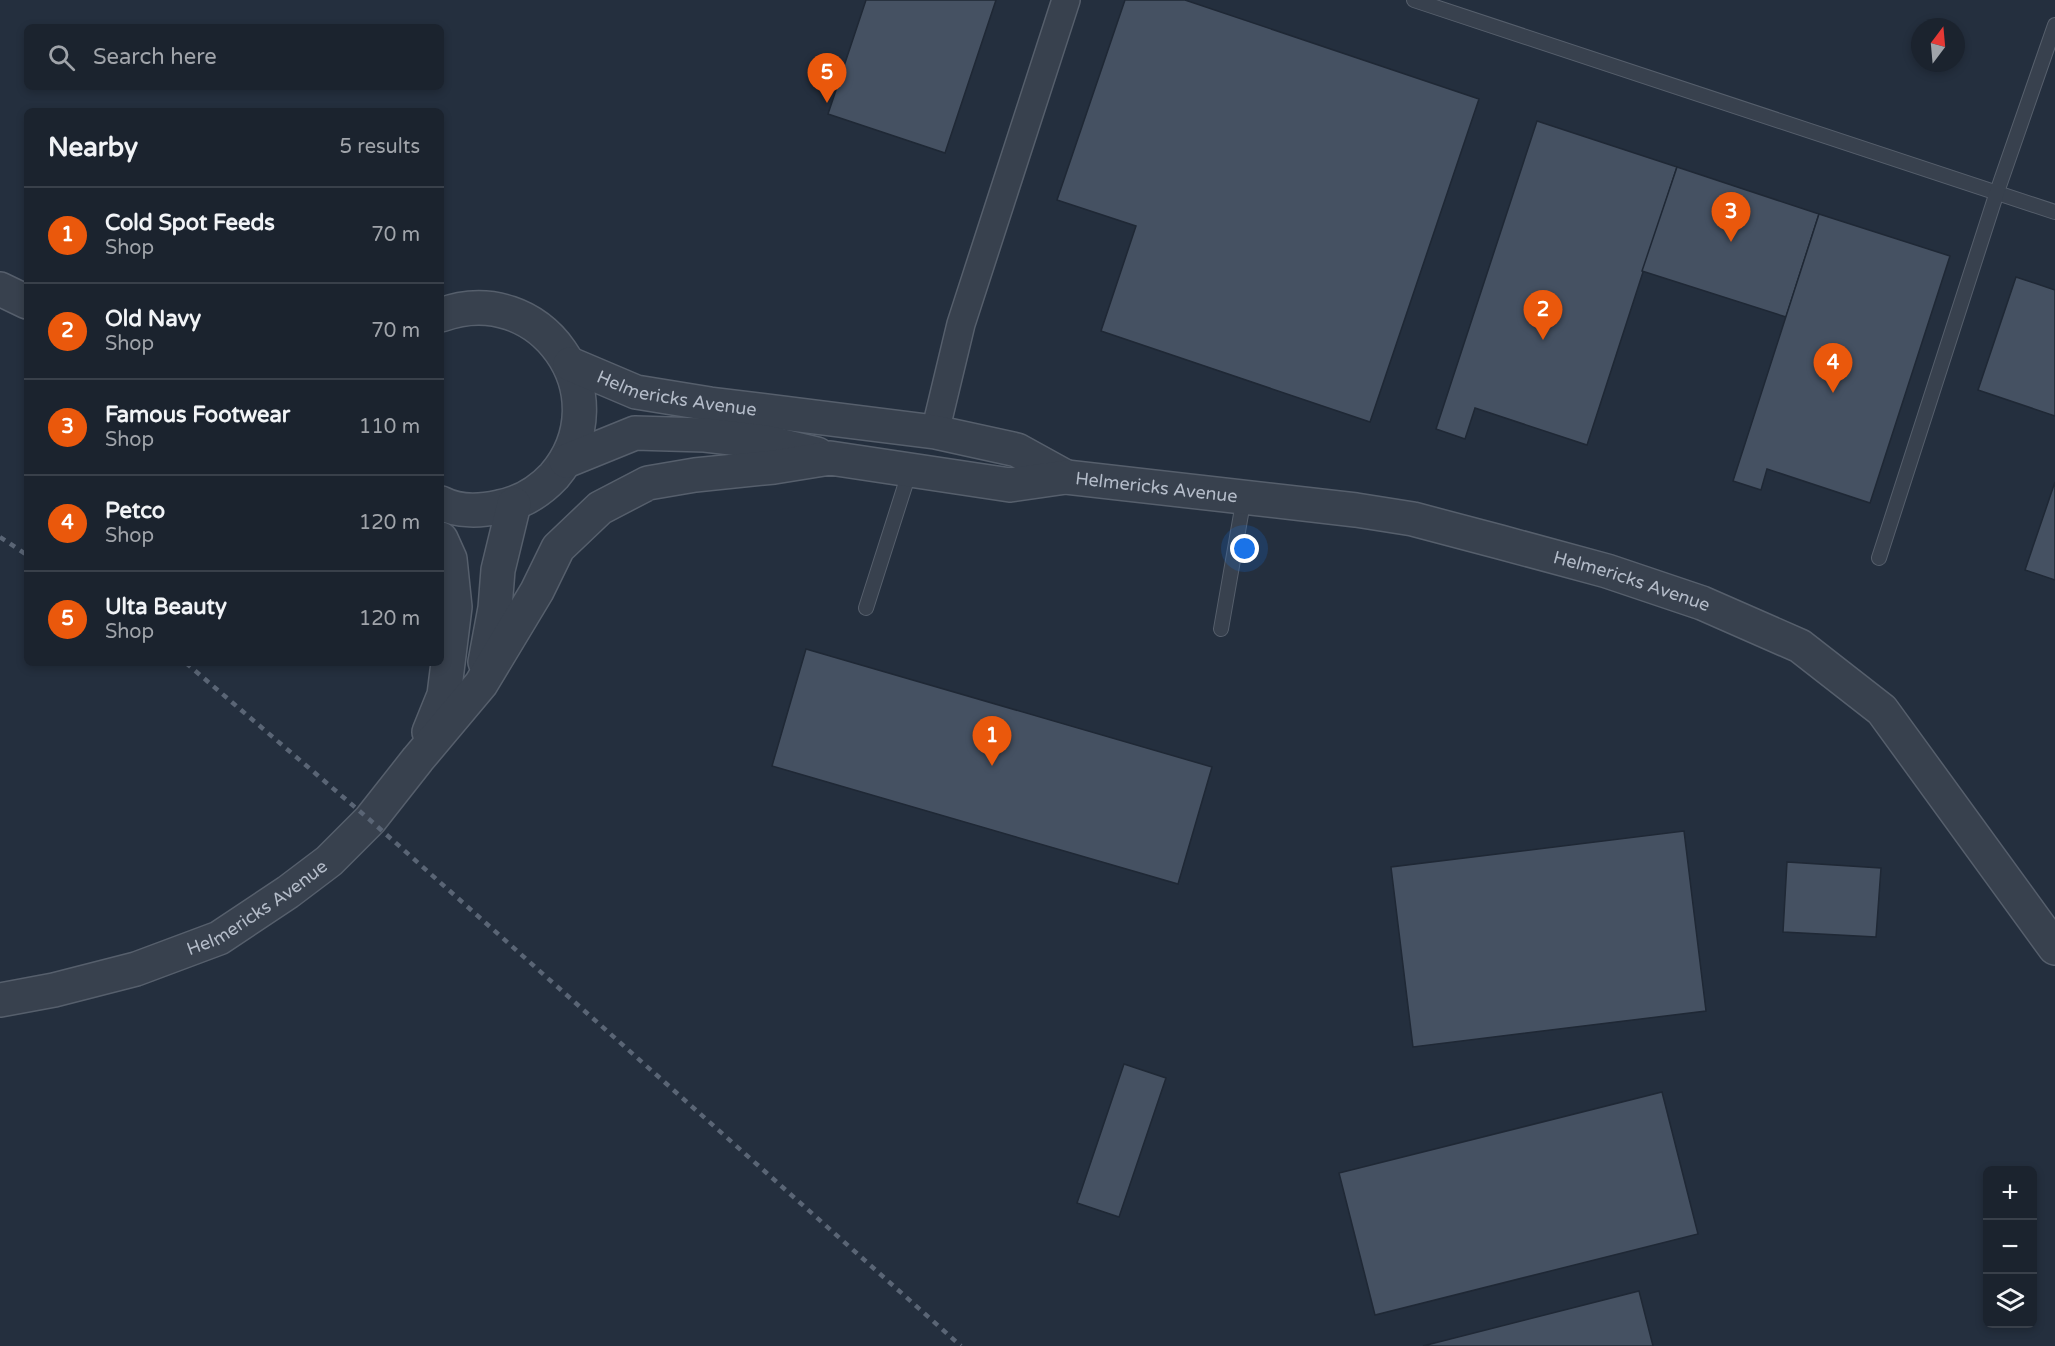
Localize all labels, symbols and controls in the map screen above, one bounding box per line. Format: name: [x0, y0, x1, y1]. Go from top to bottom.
north arrow: [1911, 18, 1965, 72]
search box: [24, 24, 444, 90]
icon: search: [45, 41, 78, 74]
text: Search here: [93, 44, 217, 70]
pin: 5: [808, 54, 846, 103]
text: Nearby: [48, 132, 138, 163]
text: 5 results: [340, 135, 420, 159]
pin: 3: [1712, 192, 1750, 242]
text: Cold Spot Feeds: [105, 210, 275, 236]
text: 1: [61, 223, 74, 247]
text: 70 m: [371, 223, 420, 247]
text: Shop: [105, 236, 154, 260]
pin: 2: [1524, 290, 1562, 340]
text: Old Navy: [105, 306, 201, 332]
text: 2: [61, 319, 74, 343]
text: 70 m: [371, 319, 420, 343]
text: Shop: [105, 332, 154, 356]
pin: 4: [1814, 344, 1852, 393]
street label: Helmericks Avenue: [594, 366, 758, 421]
text: Famous Footwear: [105, 402, 290, 428]
text: 3: [61, 415, 74, 439]
text: 110 m: [359, 415, 420, 439]
text: Shop: [105, 428, 154, 452]
street label: Helmericks Avenue: [1074, 467, 1239, 507]
text: Petco: [105, 498, 165, 524]
text: 4: [61, 511, 74, 535]
text: 120 m: [359, 511, 420, 535]
text: Shop: [105, 524, 154, 548]
your location: [1230, 534, 1259, 563]
street label: Helmericks Avenue: [1551, 546, 1714, 616]
text: Ulta Beauty: [105, 594, 227, 620]
text: 5: [61, 607, 74, 631]
text: 120 m: [359, 607, 420, 631]
text: Shop: [105, 620, 154, 644]
pin: 1: [972, 716, 1012, 766]
street label: Helmericks Avenue: [183, 855, 332, 960]
map controls: [1983, 1166, 2037, 1328]
button: +: [1983, 1166, 2037, 1220]
button: −: [1983, 1220, 2037, 1274]
button: layers: [1983, 1274, 2037, 1328]

